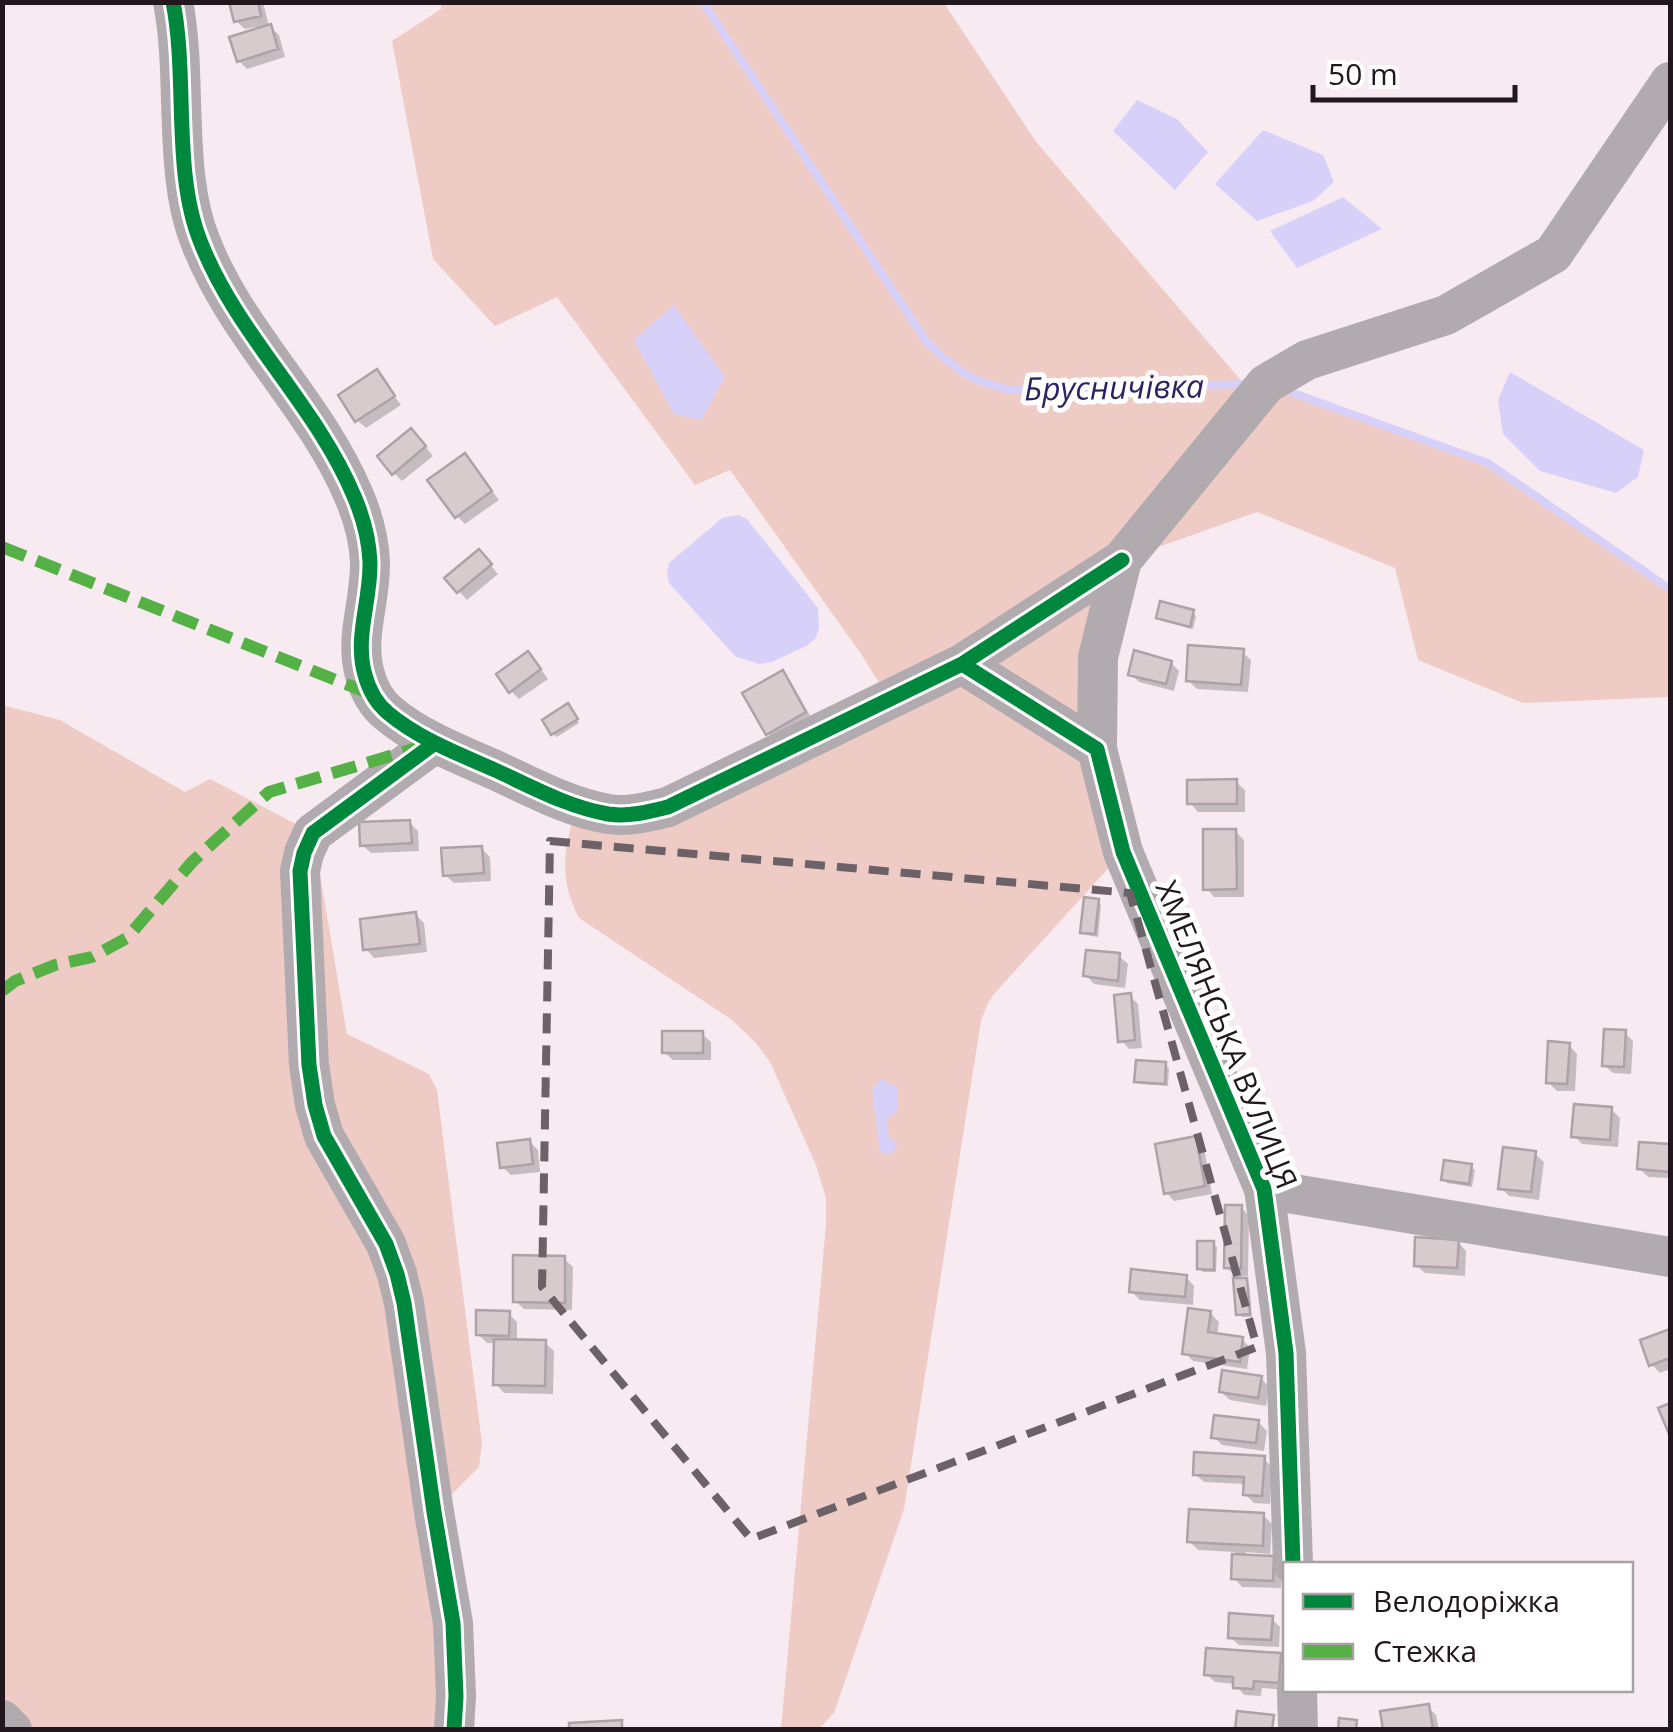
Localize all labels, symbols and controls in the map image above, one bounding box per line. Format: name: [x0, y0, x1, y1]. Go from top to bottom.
scale bar: [1313, 40, 1516, 102]
text: 50 m: [1328, 53, 1398, 94]
water label: Брусничівка: [1024, 363, 1204, 410]
street label: ХМЕЛЯНСЬКА ВУЛИЦЯ: [1147, 874, 1308, 1195]
legend: [1283, 1562, 1633, 1692]
text: Велодоріжка: [1373, 1580, 1560, 1621]
text: Стежка: [1373, 1630, 1477, 1671]

